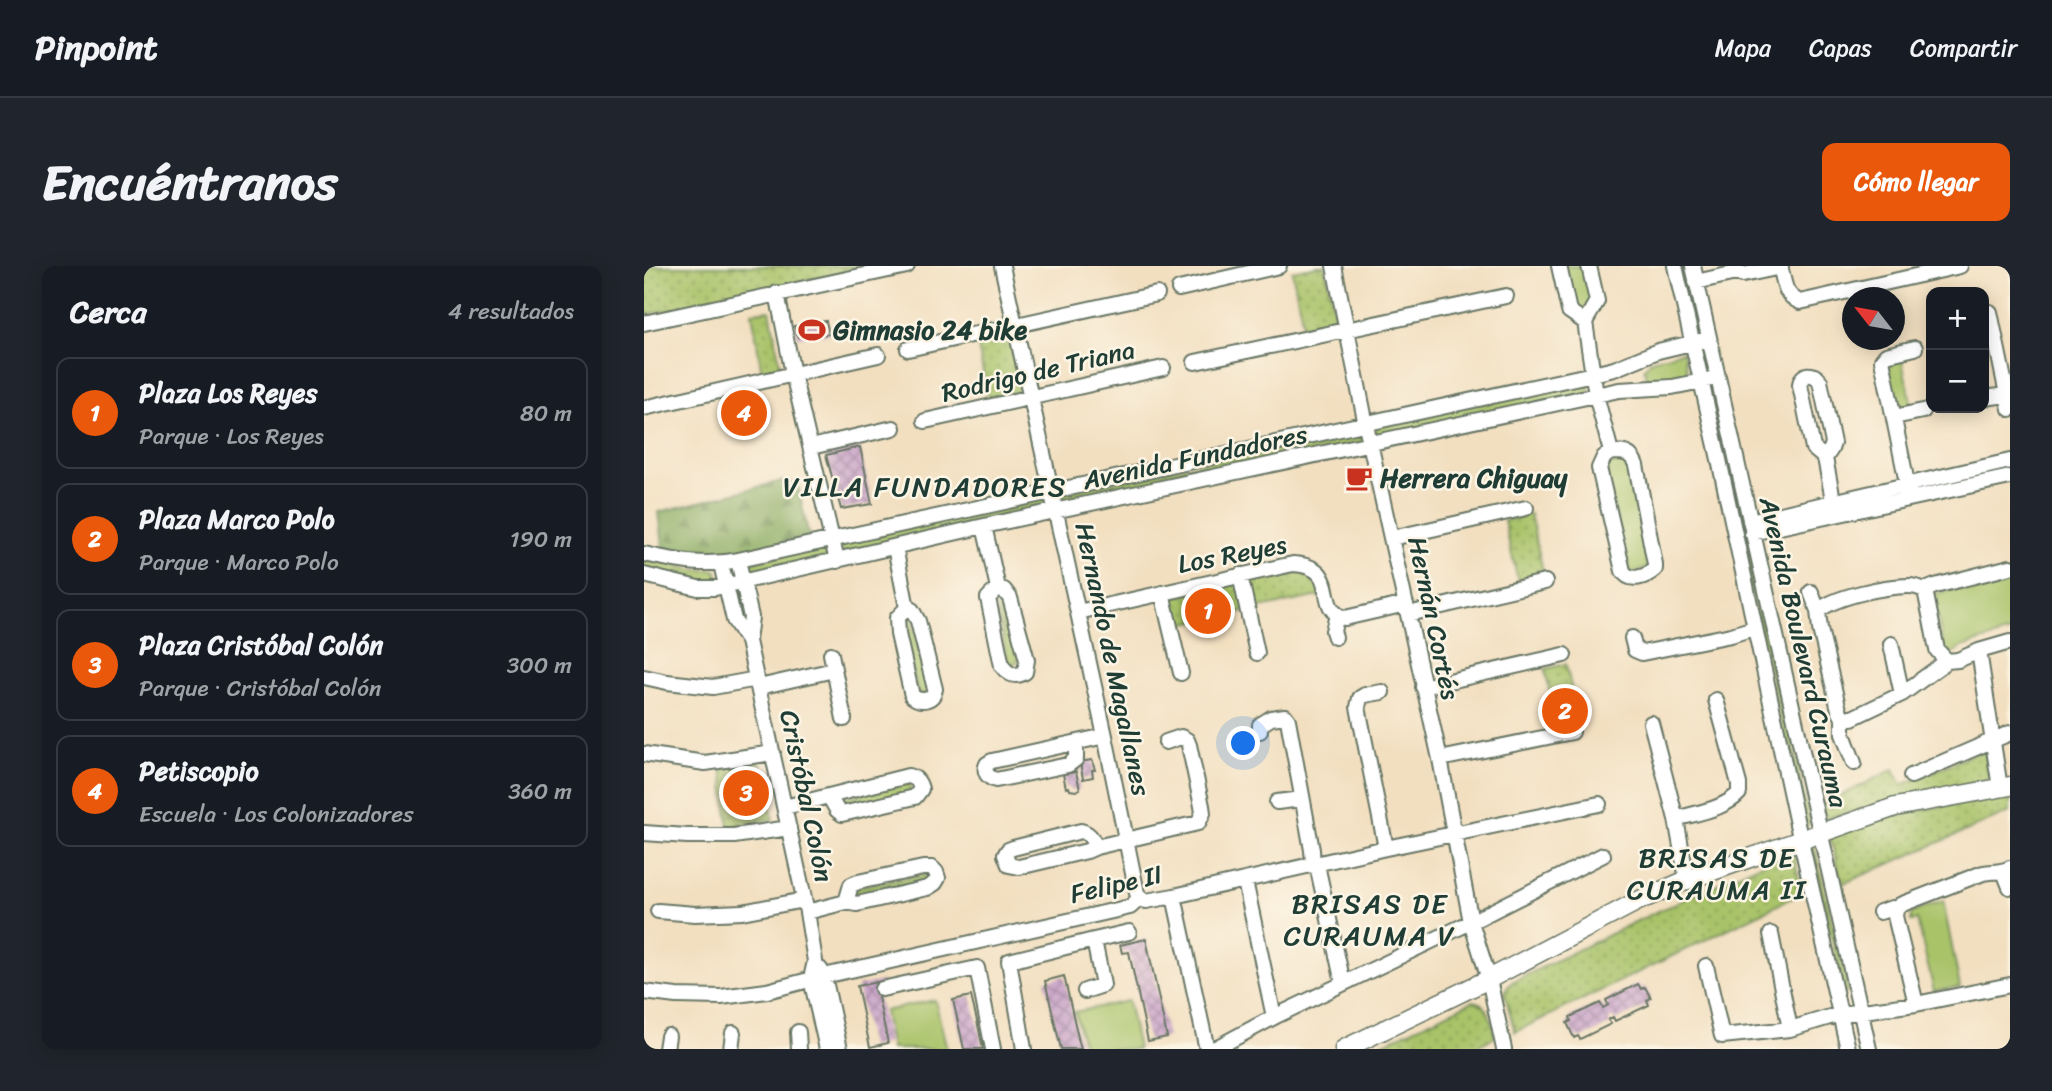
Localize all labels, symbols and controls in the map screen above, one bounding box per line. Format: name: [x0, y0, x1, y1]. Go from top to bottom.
text: Pinpoint: [35, 19, 158, 77]
text: Mapa: [1715, 27, 1771, 69]
text: Capas: [1809, 27, 1872, 69]
text: Compartir: [1910, 27, 2017, 69]
text: Encuéntranos: [42, 139, 338, 226]
button: Cómo llegar: [1822, 143, 2010, 221]
text: Cerca: [70, 285, 146, 339]
north arrow: [1842, 287, 1905, 350]
map controls: [1926, 287, 1989, 413]
button: +: [1926, 287, 1989, 350]
text: 4 resultados: [448, 291, 574, 332]
place label: Gimnasio 24 bike: [833, 307, 1027, 353]
sports icon: Gimnasio 24 bike: [797, 315, 827, 345]
street label: Rodrigo de Triana: [937, 326, 1139, 416]
button: −: [1926, 350, 1989, 413]
text: Plaza Los Reyes: [139, 370, 317, 416]
pin: 4: [721, 387, 767, 439]
text: 1: [90, 393, 100, 434]
text: 80 m: [520, 393, 572, 434]
street label: Avenida Fundadores: [1077, 411, 1312, 503]
text: Parque · Los Reyes: [139, 416, 324, 457]
place label: Herrera Chiguay: [1380, 455, 1568, 501]
district label: VILLA FUNDADORES: [783, 462, 1067, 511]
cafe icon: Herrera Chiguay: [1344, 463, 1374, 493]
street label: Avenida Boulevard Curauma: [1746, 491, 1862, 813]
text: Plaza Marco Polo: [139, 496, 335, 542]
street label: Hernando de Magallanes: [1062, 518, 1165, 801]
text: 2: [88, 519, 102, 560]
text: 190 m: [510, 519, 572, 560]
street label: Los Reyes: [1174, 521, 1291, 587]
street label: Hernán Cortés: [1394, 532, 1474, 704]
text: Parque · Marco Polo: [139, 542, 339, 583]
pin: 1: [1185, 585, 1231, 637]
text: Plaza Cristóbal Colón: [139, 622, 383, 668]
text: 3: [89, 645, 101, 686]
text: 300 m: [507, 645, 572, 686]
text: Parque · Cristóbal Colón: [139, 668, 381, 709]
pin: 2: [1542, 685, 1588, 737]
street label: Cristóbal Colón: [766, 706, 848, 886]
your location: [1226, 726, 1260, 760]
text: Petiscopio: [139, 748, 259, 794]
pin: 3: [723, 767, 769, 819]
text: 4: [88, 771, 102, 812]
text: 360 m: [508, 771, 572, 812]
text: Escuela · Los Colonizadores: [139, 794, 414, 835]
district label: BRISAS DE CURAUMA II: [1627, 833, 1807, 914]
street label: Felipe II: [1065, 851, 1167, 917]
district label: BRISAS DE CURAUMA V: [1283, 879, 1457, 960]

